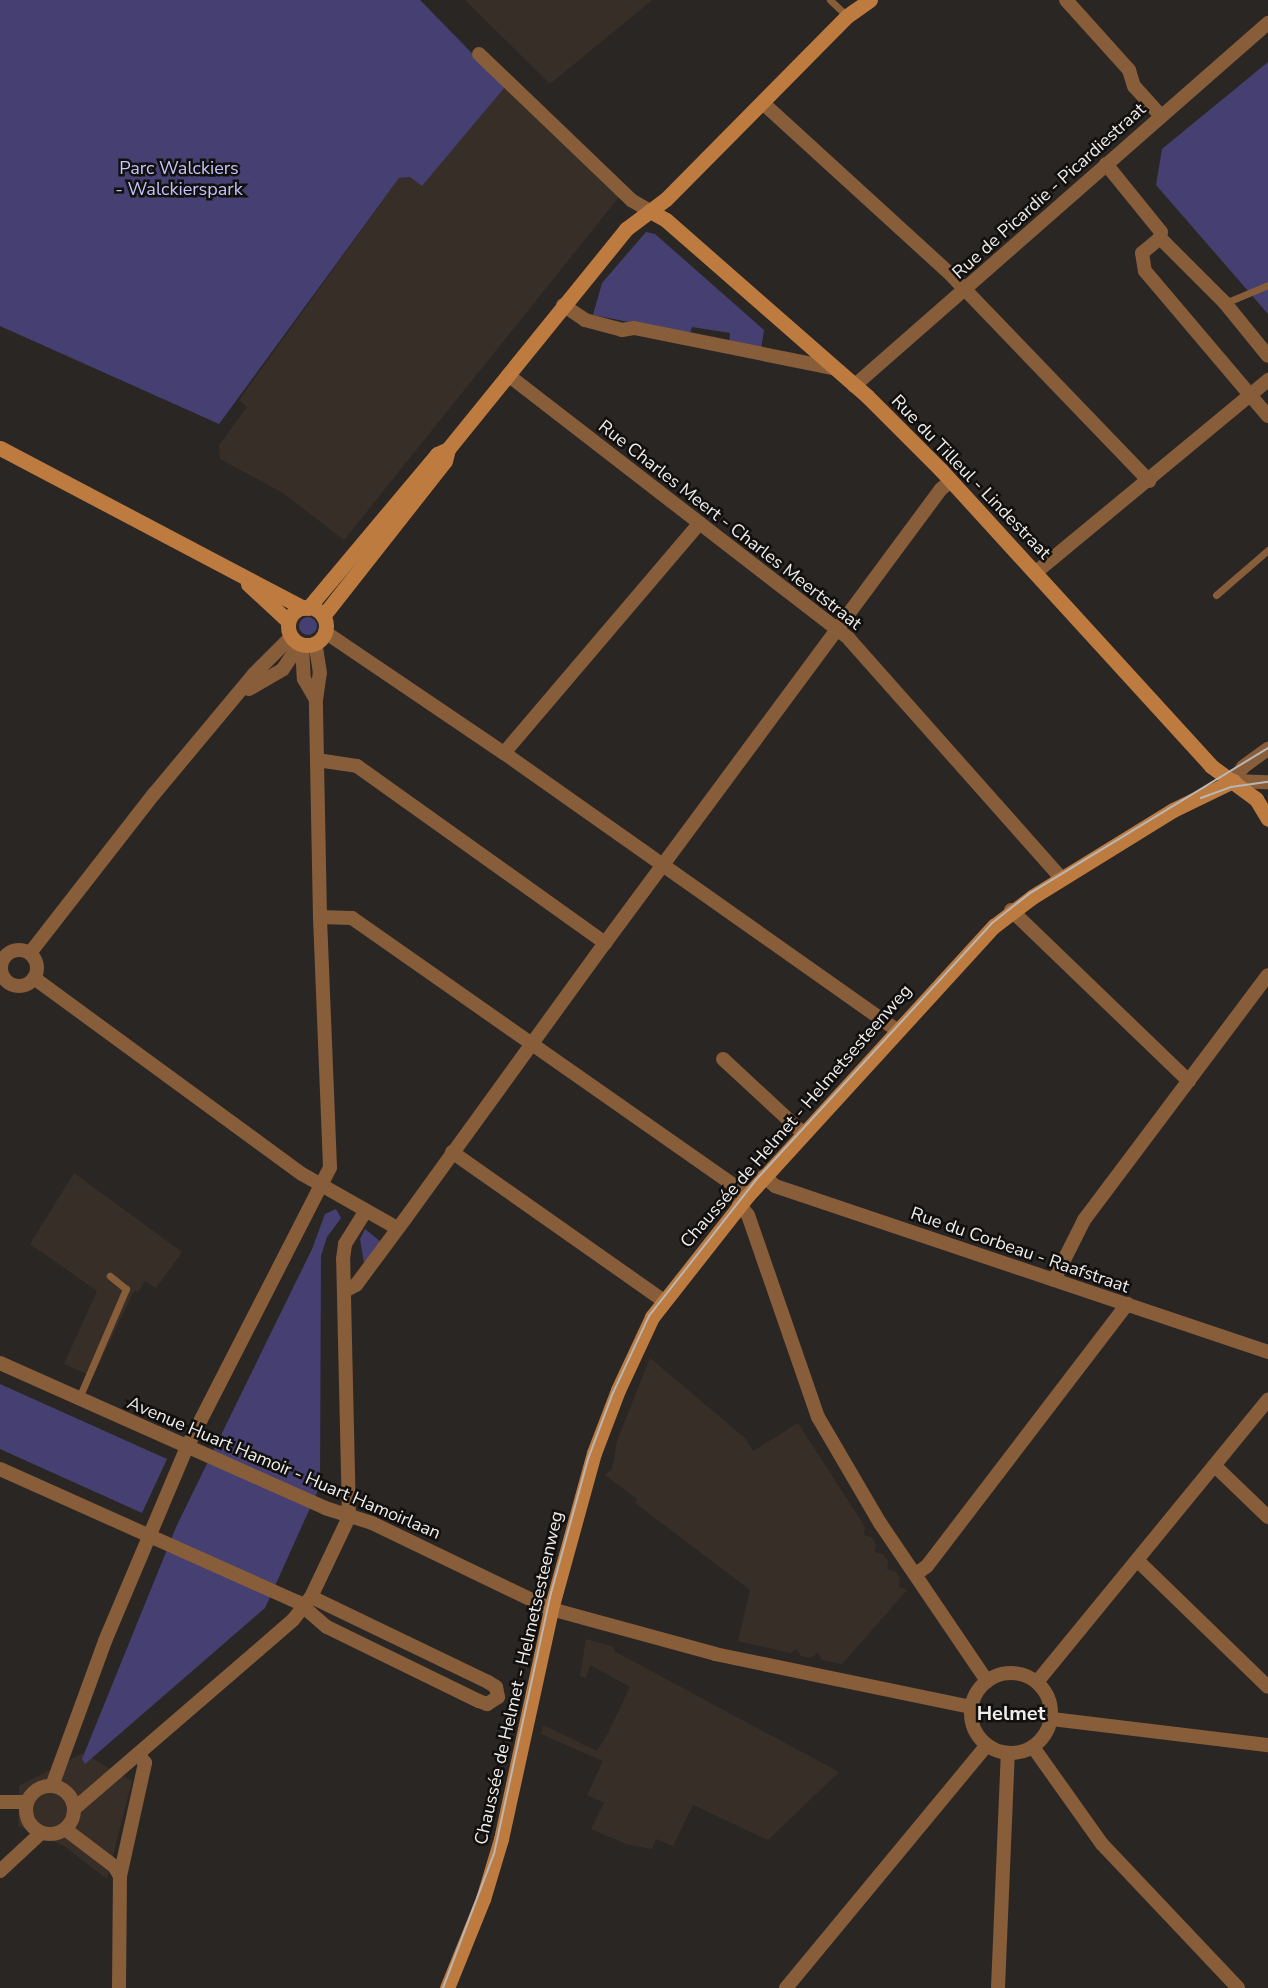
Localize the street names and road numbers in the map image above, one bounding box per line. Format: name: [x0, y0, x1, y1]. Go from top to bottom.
street label: Rue de Picardie - Picardiestraat: [948, 99, 1150, 283]
street label: Rue du Tilleul - Lindestraat: [887, 390, 1055, 564]
street label: Rue Charles Meert - Charles Meertstraat: [594, 415, 866, 635]
street label: Chaussée de Helmet - Helmetsesteenweg: [676, 980, 916, 1252]
street label: Rue du Corbeau - Raafstraat: [908, 1202, 1132, 1298]
street label: Avenue Huart Hamoir - Huart Hamoirlaan: [124, 1392, 444, 1544]
street label: Chaussée de Helmet - Helmetsesteenweg: [470, 1509, 568, 1847]

